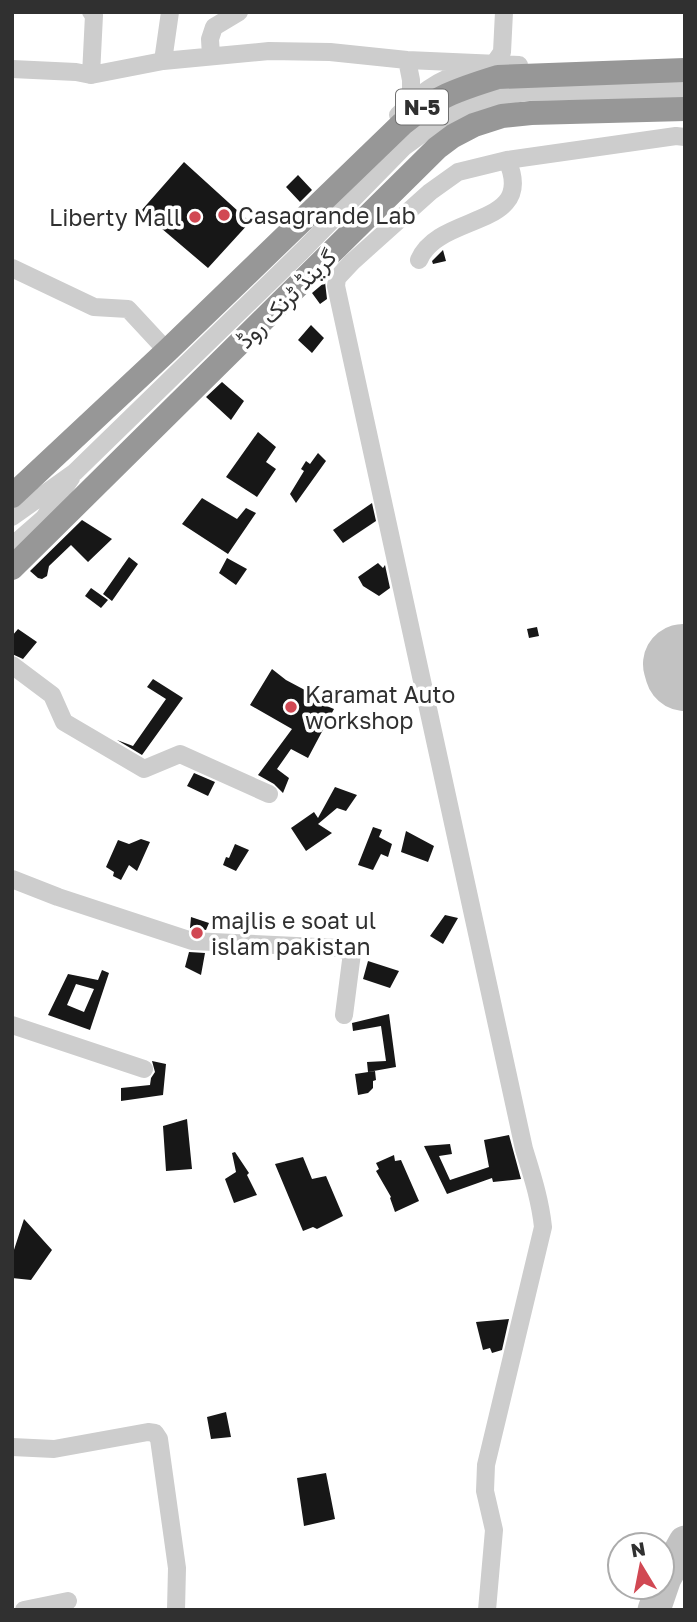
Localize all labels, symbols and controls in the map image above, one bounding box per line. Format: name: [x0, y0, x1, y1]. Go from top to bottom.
road number: N-5: [396, 90, 448, 124]
place label: Casagrande Lab: [238, 201, 416, 229]
place label: Liberty Mall: [49, 203, 181, 231]
marker: Casagrande Lab: [216, 207, 232, 223]
marker: Liberty Mall: [187, 209, 203, 225]
street label: گرینڈ ٹرنک روڈ: [231, 243, 343, 355]
place label: Karamat Auto workshop: [305, 680, 455, 734]
marker: Karamat Auto workshop: [283, 699, 299, 715]
place label: majlis e soat ul islam pakistan: [211, 906, 376, 960]
marker: majlis e soat ul islam pakistan: [189, 925, 205, 941]
north arrow: [606, 1531, 676, 1601]
text: N: [629, 1536, 647, 1561]

